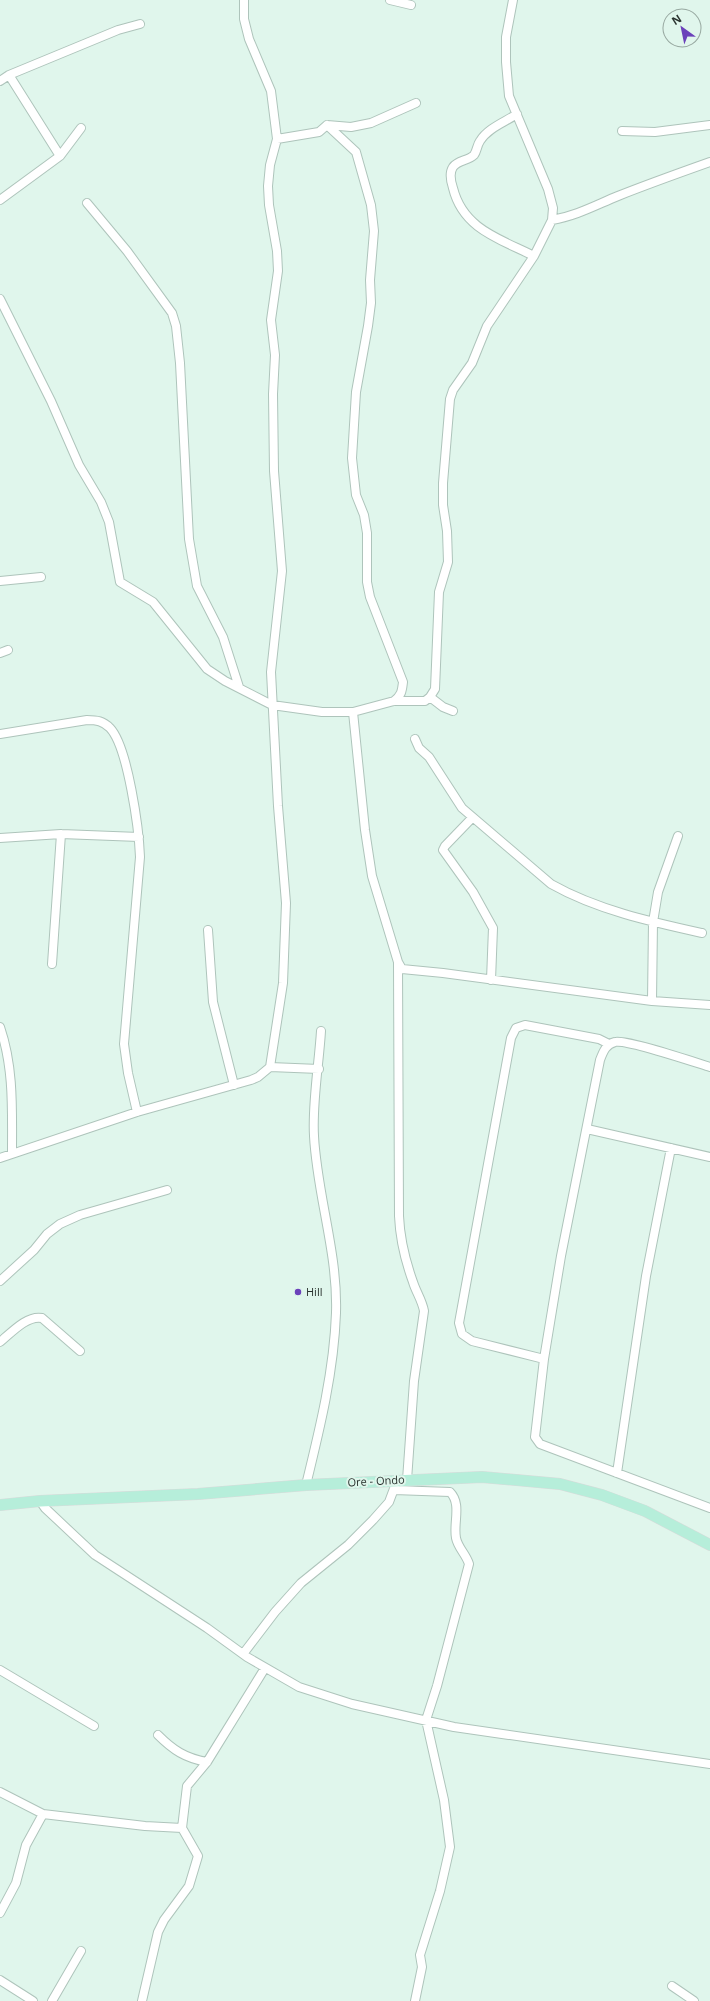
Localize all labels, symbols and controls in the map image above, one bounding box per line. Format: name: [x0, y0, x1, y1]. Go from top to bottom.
north arrow: [662, 8, 702, 48]
text: N: [668, 10, 684, 28]
place label: Hill: [306, 1284, 322, 1299]
marker: Hill: [293, 1287, 303, 1297]
street label: Ore - Ondo: [347, 1471, 405, 1489]

